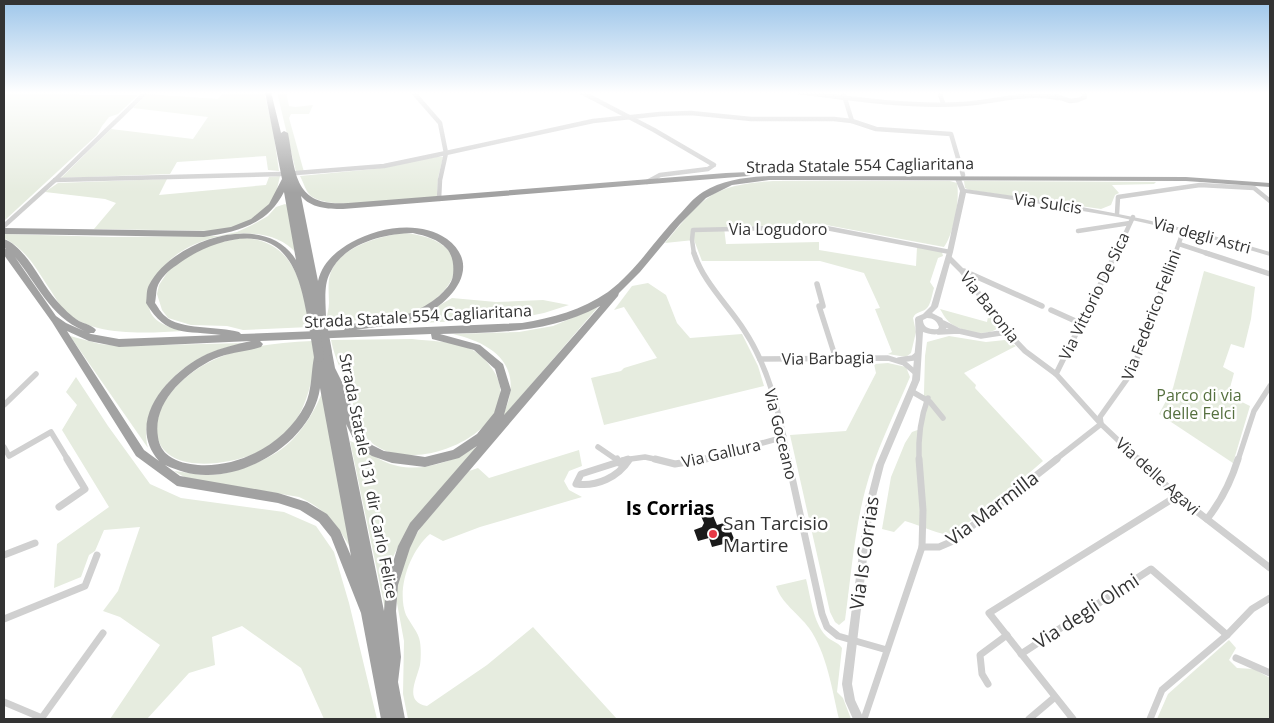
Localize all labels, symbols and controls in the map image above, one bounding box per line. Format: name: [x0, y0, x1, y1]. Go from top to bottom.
street label: Strada Statale 554 Cagliaritana: [746, 152, 974, 178]
street label: Via Sulcis: [1013, 187, 1083, 219]
street label: Via degli Astri: [1151, 211, 1253, 259]
street label: Via Logudoro: [729, 218, 827, 240]
street label: Via Vittorio De Sica: [1053, 228, 1135, 364]
street label: Via Federico Fellini: [1116, 247, 1186, 383]
street label: Via Baronia: [955, 267, 1025, 347]
street label: Strada Statale 554 Cagliaritana: [304, 299, 532, 333]
street label: Via Barbagia: [781, 346, 875, 370]
street label: Strada Statale 131 dir Carlo Felice: [334, 352, 404, 600]
park label: Parco di via delle Felci: [1156, 384, 1242, 424]
street label: Via Goceano: [759, 386, 803, 482]
street label: Via delle Agavi: [1111, 432, 1205, 520]
street label: Via Gallura: [679, 433, 763, 473]
street label: Via Marmilla: [940, 465, 1044, 551]
district label: Is Corrias: [626, 495, 714, 521]
street label: Via Is Corrias: [843, 495, 885, 611]
place label: San Tarcisio Martire: [723, 510, 829, 558]
marker: San Tarcisio Martire: [707, 528, 719, 540]
street label: Via degli Olmi: [1028, 567, 1144, 655]

